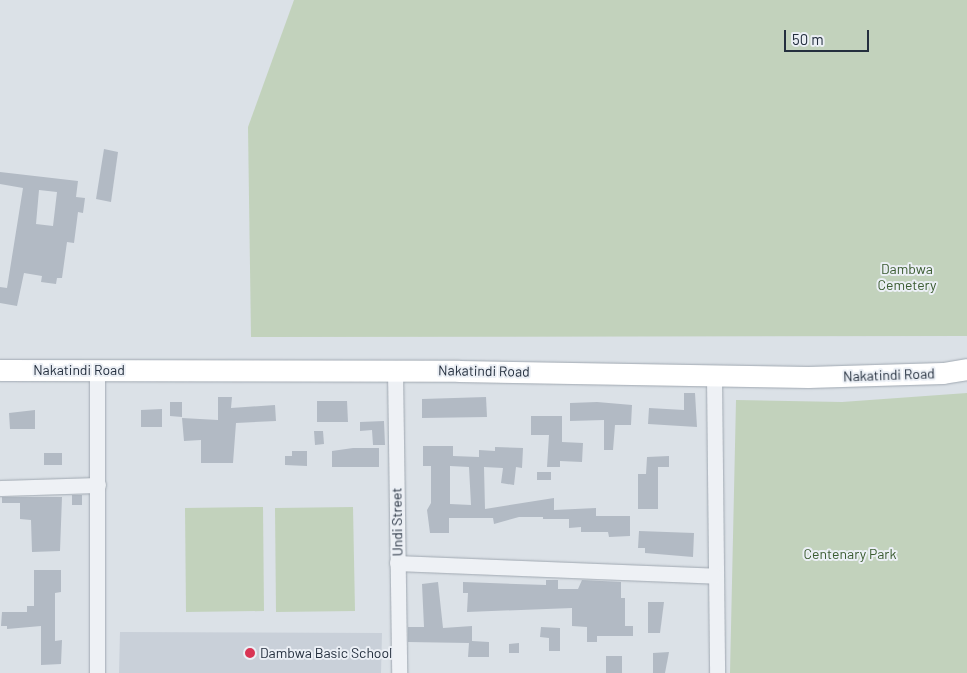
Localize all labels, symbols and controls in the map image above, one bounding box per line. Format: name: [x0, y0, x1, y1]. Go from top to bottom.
scale bar: [787, 20, 872, 52]
text: 50 m: [792, 30, 824, 48]
park label: Dambwa Cemetery: [877, 261, 937, 294]
street label: Nakatindi Road: [33, 362, 125, 378]
street label: Nakatindi Road: [438, 362, 530, 380]
street label: Nakatindi Road: [843, 365, 935, 385]
street label: Undi Street: [388, 487, 406, 557]
park label: Centenary Park: [804, 546, 896, 562]
place label: Dambwa Basic School: [260, 645, 392, 661]
marker: Dambwa Basic School: [244, 647, 256, 659]

